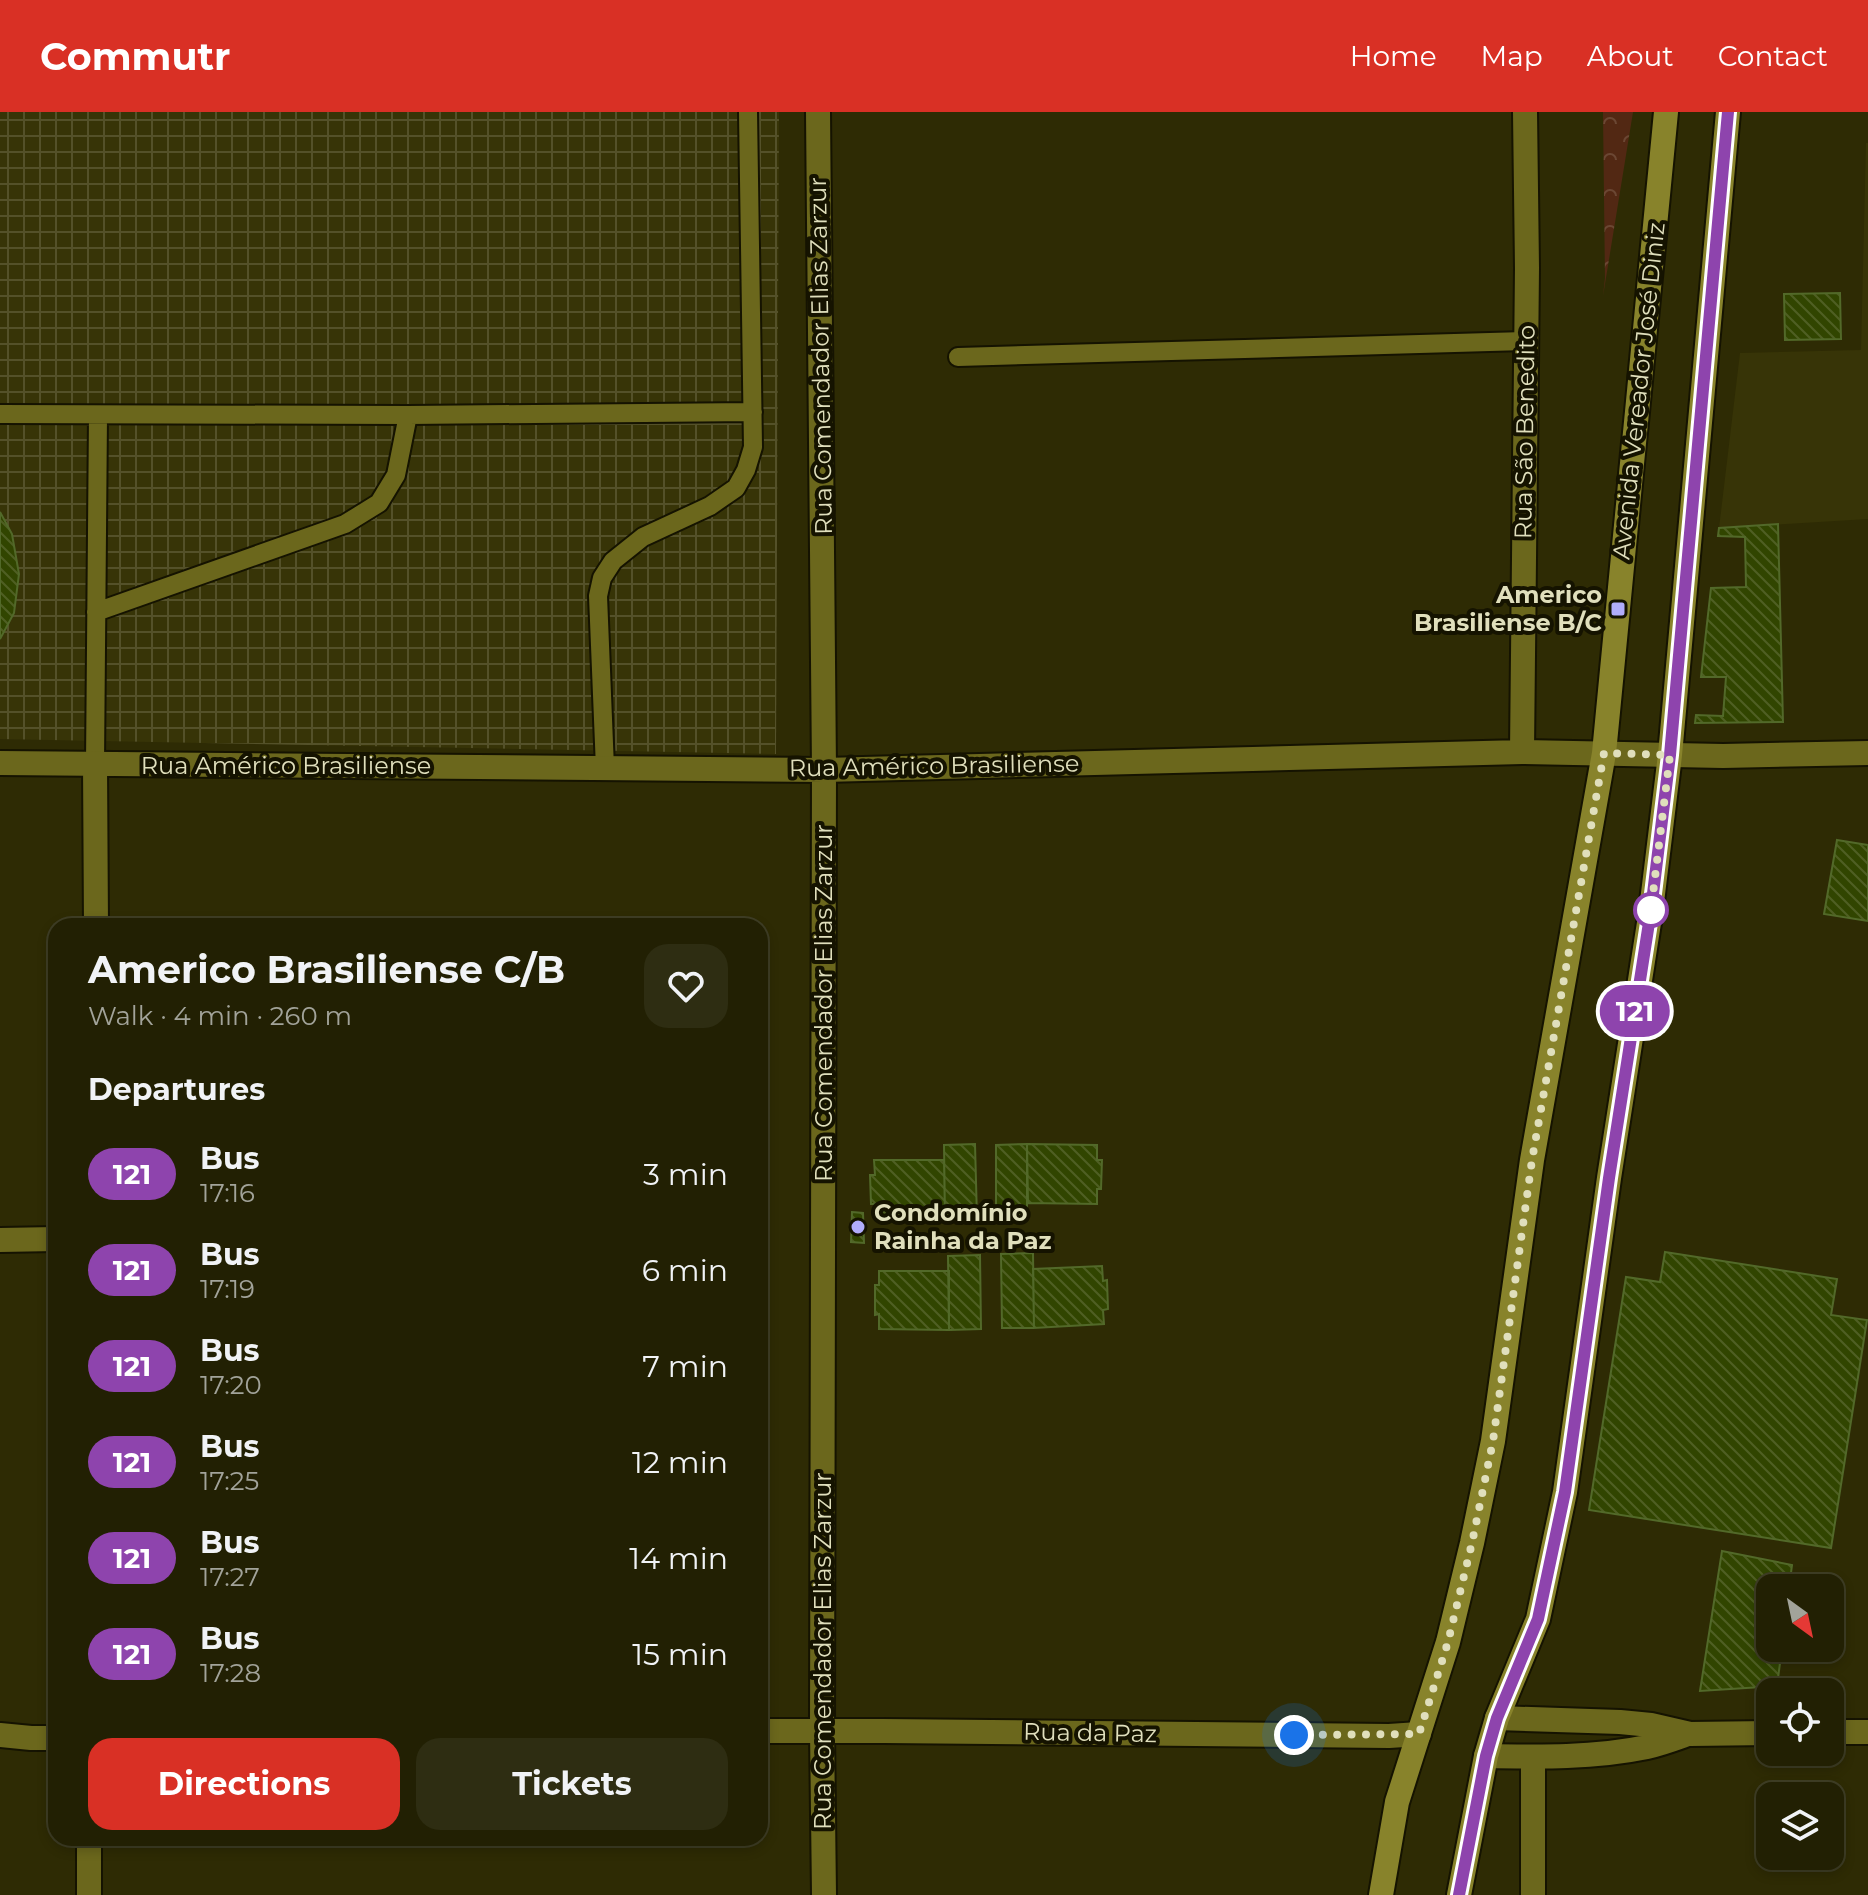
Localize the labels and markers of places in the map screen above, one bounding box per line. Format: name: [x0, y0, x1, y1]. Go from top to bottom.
place label: Americo Brasiliense B/C: [1414, 580, 1602, 637]
marker: Americo Brasiliense B/C: [1609, 600, 1627, 618]
unlabelled marker: [1634, 893, 1668, 927]
place label: Condomínio Rainha da Paz: [874, 1198, 1052, 1255]
marker: Condomínio Rainha da Paz: [849, 1218, 867, 1236]

